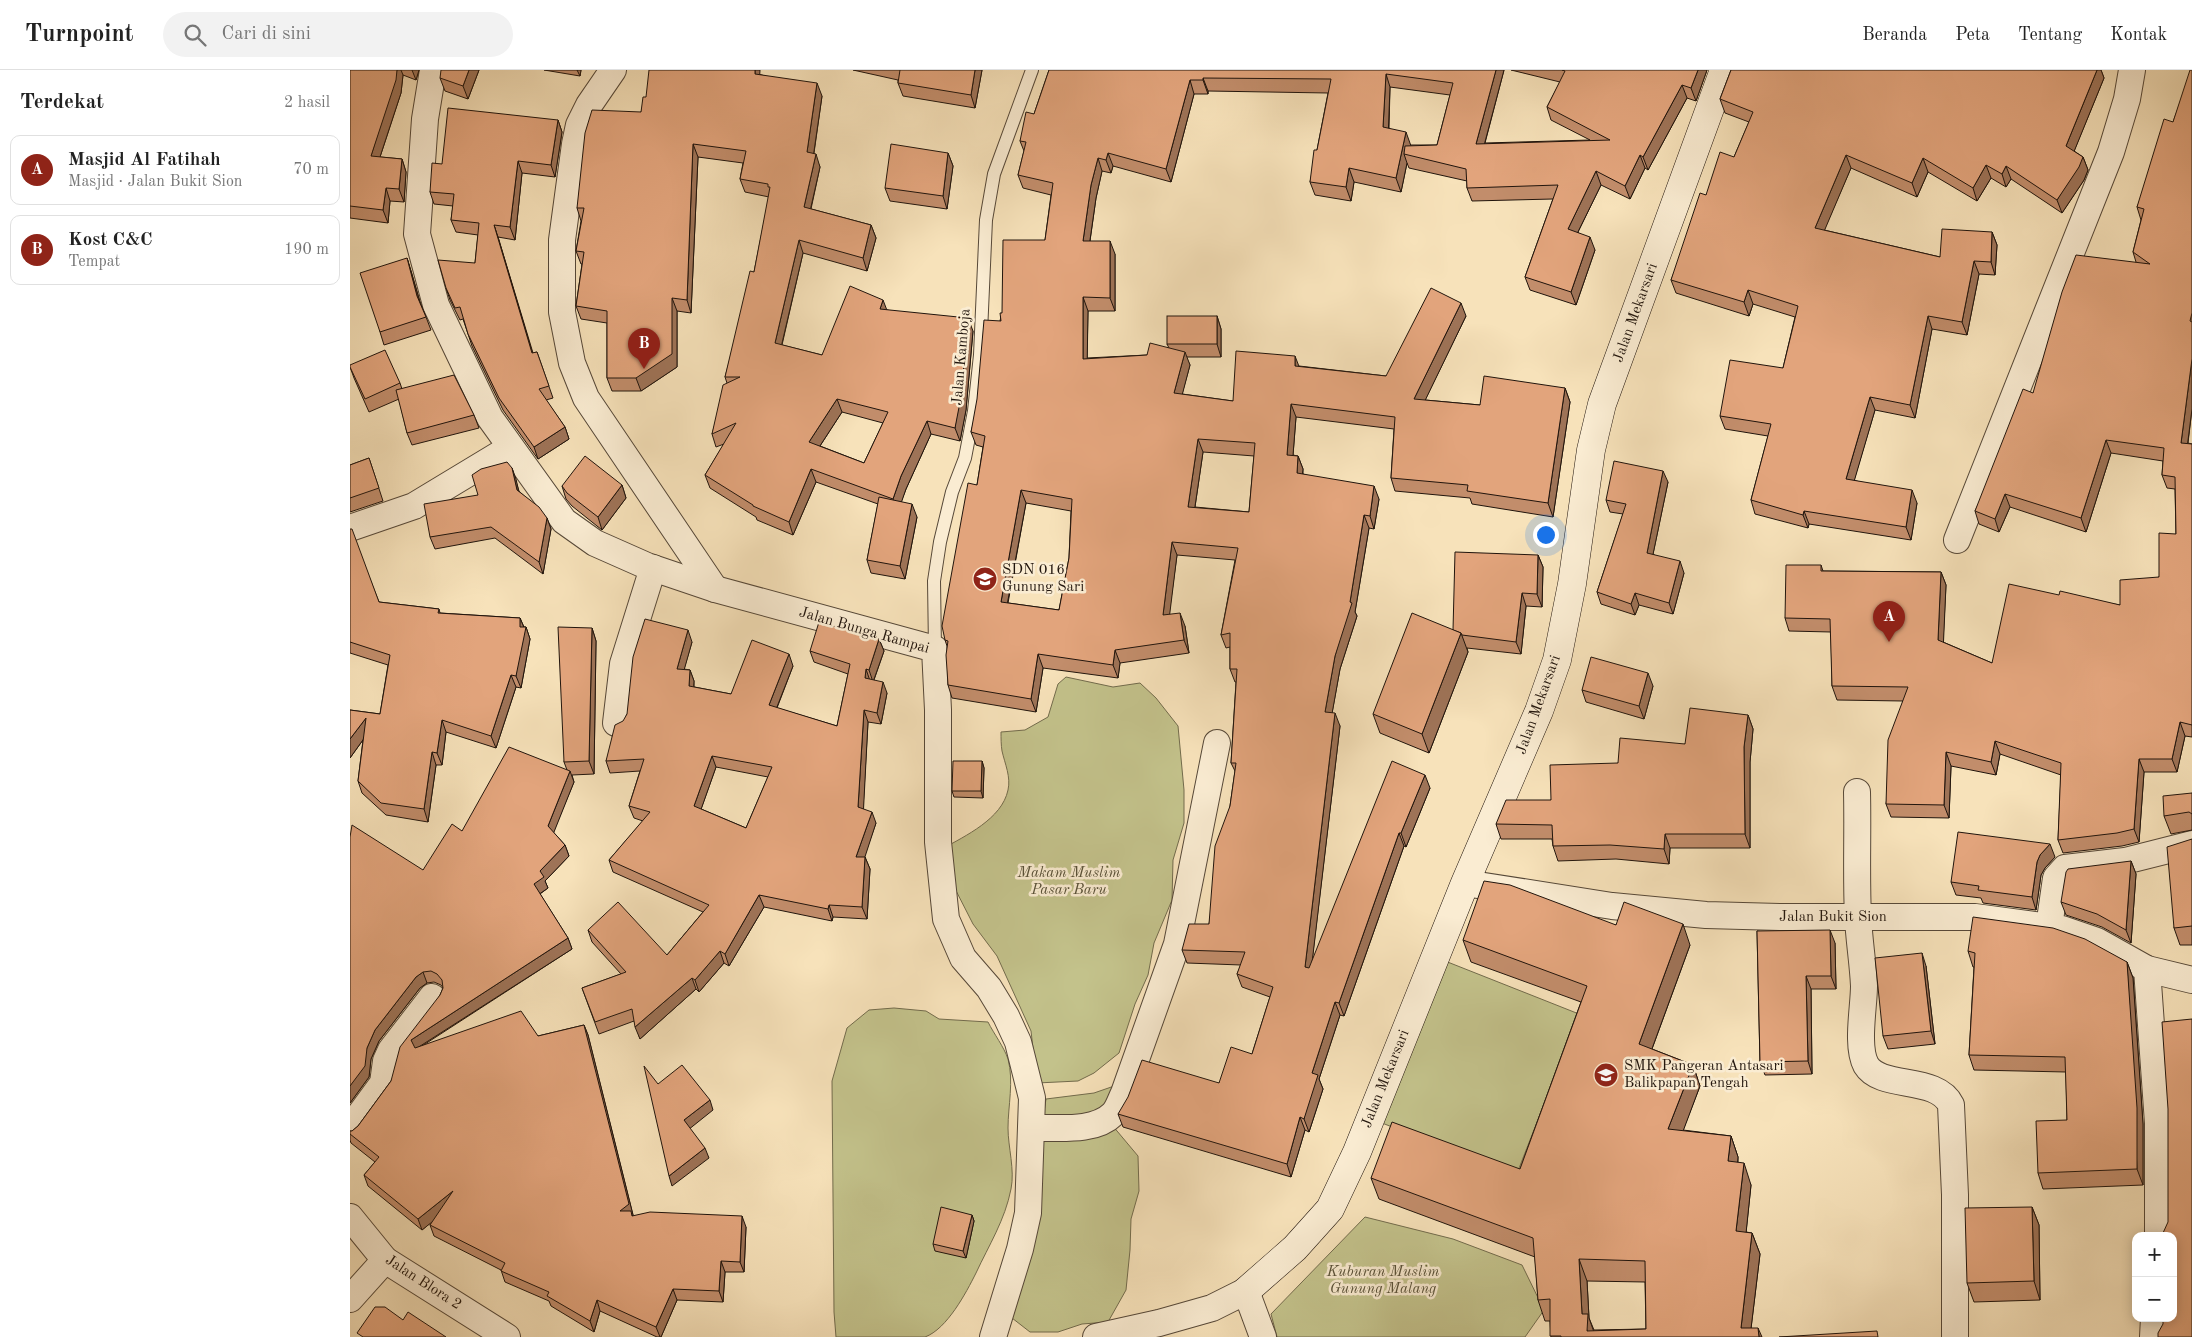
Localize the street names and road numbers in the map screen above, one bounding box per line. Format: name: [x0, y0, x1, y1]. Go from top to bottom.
street label: Jalan Mekarsari: [1611, 261, 1661, 365]
street label: Jalan Kamboja: [950, 307, 974, 406]
street label: Jalan Bunga Rampai: [797, 605, 931, 657]
street label: Jalan Mekarsari: [1514, 653, 1564, 757]
street label: Jalan Bukit Sion: [1779, 910, 1887, 925]
street label: Jalan Mekarsari: [1360, 1028, 1412, 1130]
street label: Jalan Blora 2: [382, 1253, 464, 1313]

